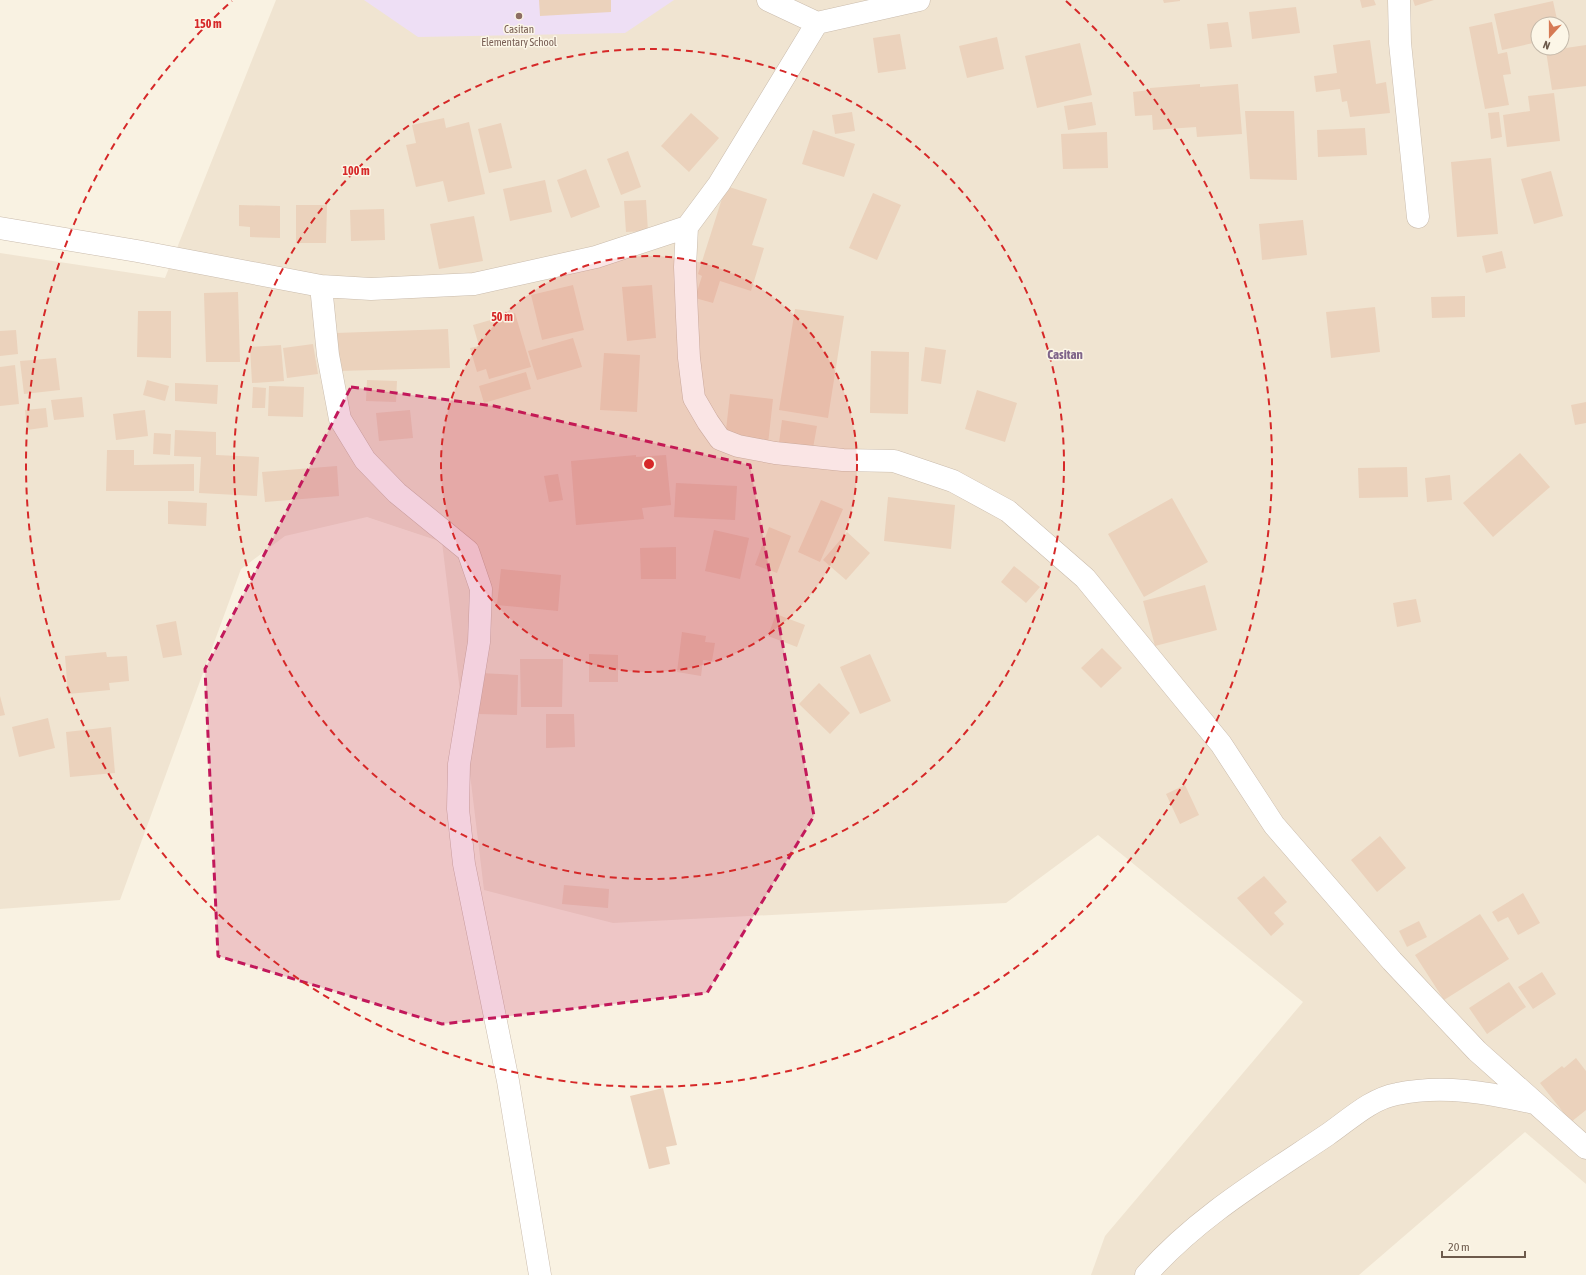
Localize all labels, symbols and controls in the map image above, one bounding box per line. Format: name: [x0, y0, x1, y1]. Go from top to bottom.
marker: Casitan Elementary School: [514, 11, 524, 21]
north arrow: [1530, 16, 1570, 56]
text: 150 m: [194, 17, 222, 31]
place label: Casitan Elementary School: [481, 23, 557, 48]
text: N: [1541, 39, 1552, 52]
text: 100 m: [342, 164, 370, 178]
text: 50 m: [491, 310, 513, 324]
district label: Casitan: [1047, 347, 1083, 362]
centre of rings: [642, 457, 656, 471]
scale bar: [1442, 1233, 1525, 1259]
text: 20 m: [1448, 1240, 1470, 1254]

